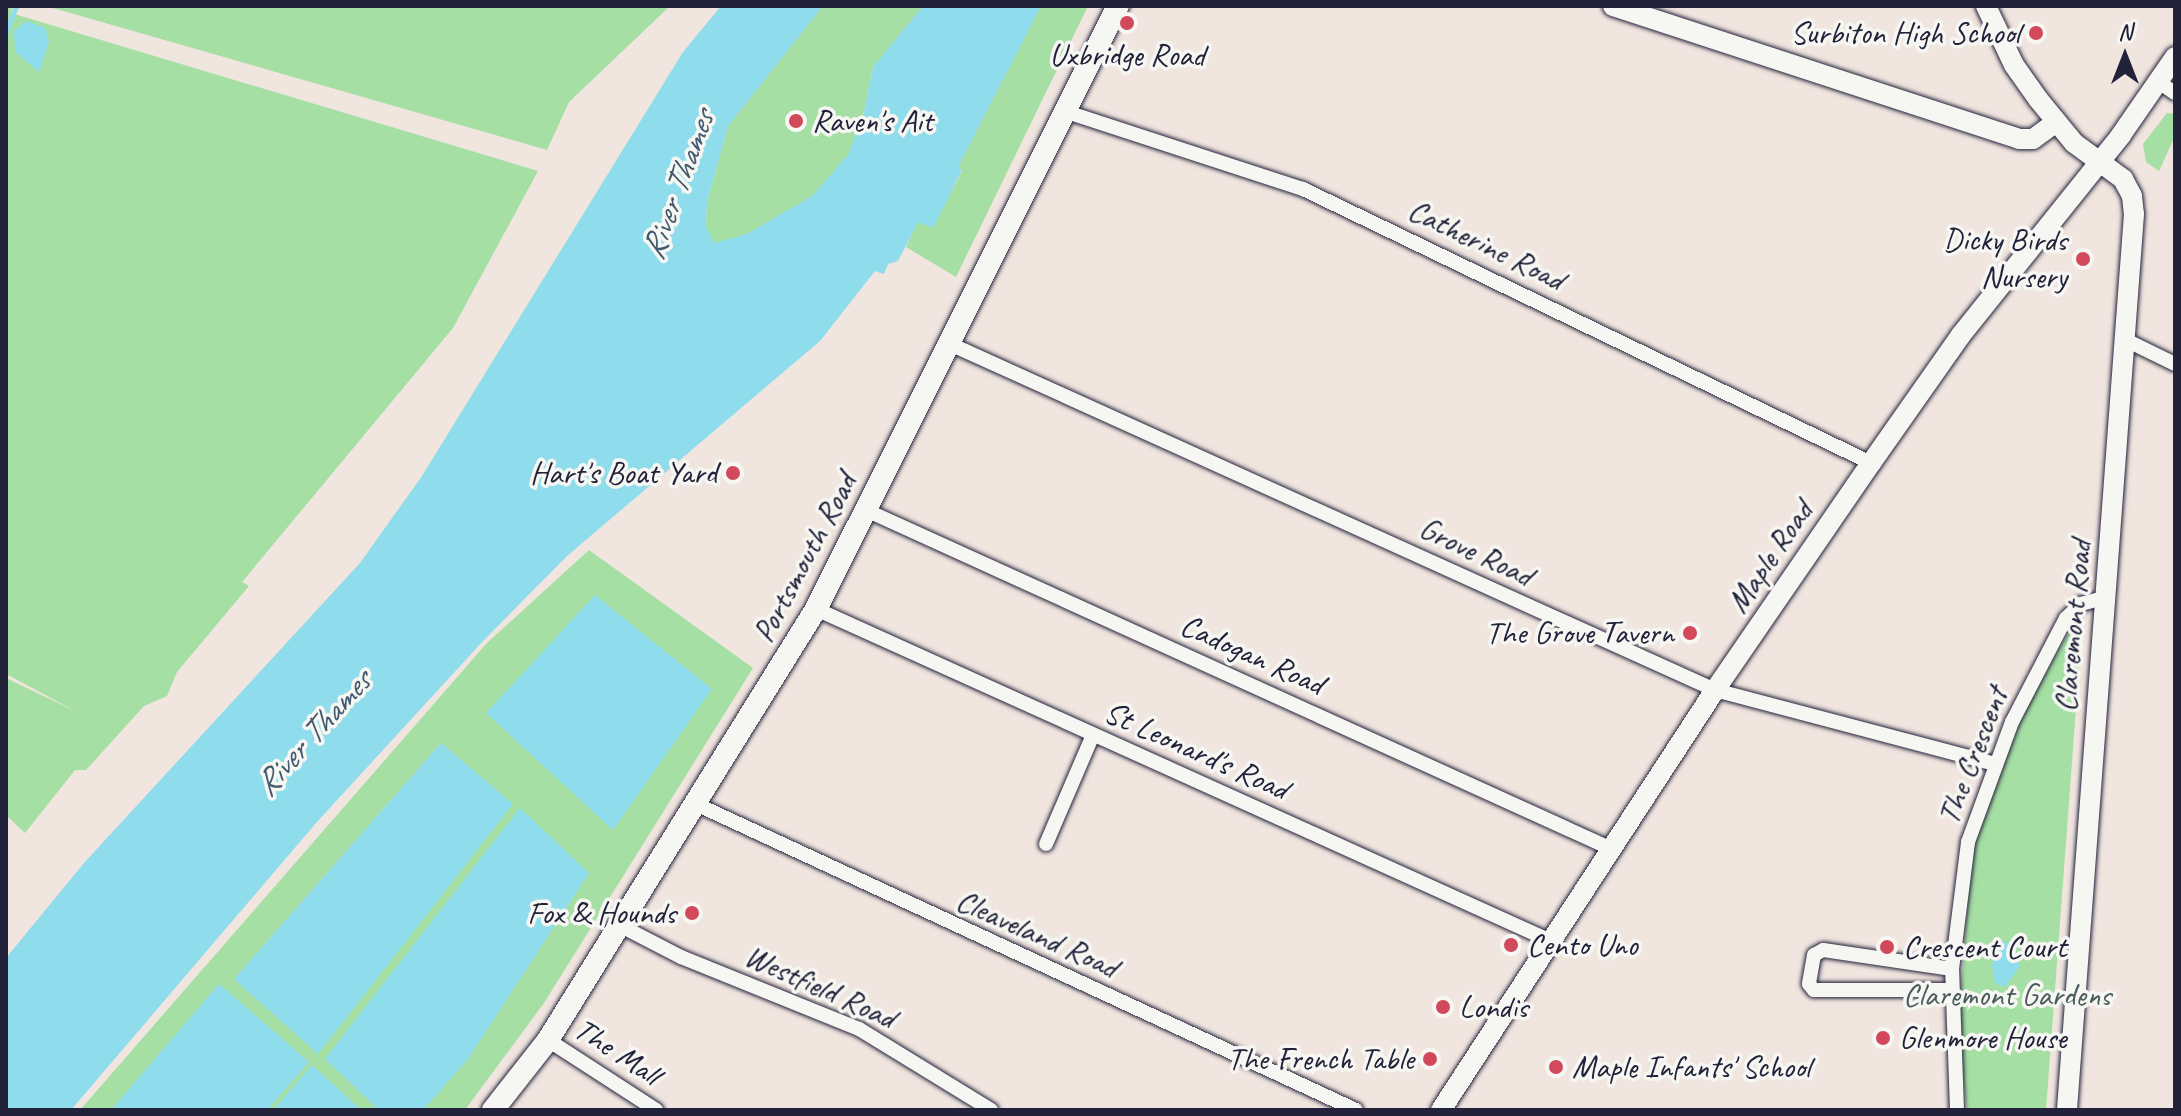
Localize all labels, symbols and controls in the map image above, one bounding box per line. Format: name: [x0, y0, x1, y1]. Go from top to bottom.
marker: Uxbridge Road: [1118, 14, 1136, 32]
place label: Surbiton High School: [1791, 14, 2020, 52]
north arrow: [2085, 16, 2165, 96]
text: N: [2118, 18, 2132, 46]
marker: Surbiton High School: [2027, 24, 2045, 42]
place label: Uxbridge Road: [1050, 36, 1204, 74]
place label: Raven's Ait: [812, 102, 933, 140]
water label: River Thames: [631, 104, 723, 266]
marker: Raven's Ait: [787, 112, 805, 130]
street label: Catherine Road: [1402, 191, 1570, 299]
place label: Dicky Birds Nursery: [1942, 222, 2067, 297]
marker: Dicky Birds Nursery: [2074, 250, 2092, 268]
place label: Hart's Boat Yard: [529, 454, 717, 492]
marker: Hart's Boat Yard: [724, 464, 742, 482]
street label: Portsmouth Road: [744, 467, 866, 649]
street label: Maple Road: [1719, 494, 1821, 620]
street label: Grove Road: [1413, 509, 1539, 595]
street label: Claremont Road: [2046, 539, 2100, 713]
street label: Cadogan Road: [1174, 606, 1330, 704]
place label: The Grove Tavern: [1487, 614, 1674, 652]
marker: The Grove Tavern: [1681, 624, 1699, 642]
water label: River Thames: [244, 661, 380, 805]
street label: The Crescent: [1929, 682, 2017, 830]
street label: St Leonard's Road: [1098, 693, 1294, 809]
street label: Cleaveland Road: [950, 881, 1124, 987]
place label: Fox & Hounds: [527, 894, 676, 932]
marker: Fox & Hounds: [683, 904, 701, 922]
place label: Cento Uno: [1527, 926, 1638, 964]
place label: Crescent Court: [1903, 928, 2066, 966]
marker: Cento Uno: [1502, 936, 1520, 954]
street label: Westfield Road: [739, 937, 901, 1037]
marker: Crescent Court: [1878, 938, 1896, 956]
park label: Claremont Gardens: [1903, 976, 2111, 1014]
place label: Londis: [1459, 988, 1528, 1026]
marker: Londis: [1434, 998, 1452, 1016]
street label: The Mall: [566, 1010, 668, 1094]
place label: Glenmore House: [1899, 1019, 2066, 1057]
marker: Glenmore House: [1874, 1029, 1892, 1047]
place label: The French Table: [1225, 1040, 1414, 1078]
place label: Maple Infants' School: [1572, 1048, 1811, 1086]
marker: The French Table: [1421, 1050, 1439, 1068]
marker: Maple Infants' School: [1547, 1058, 1565, 1076]

